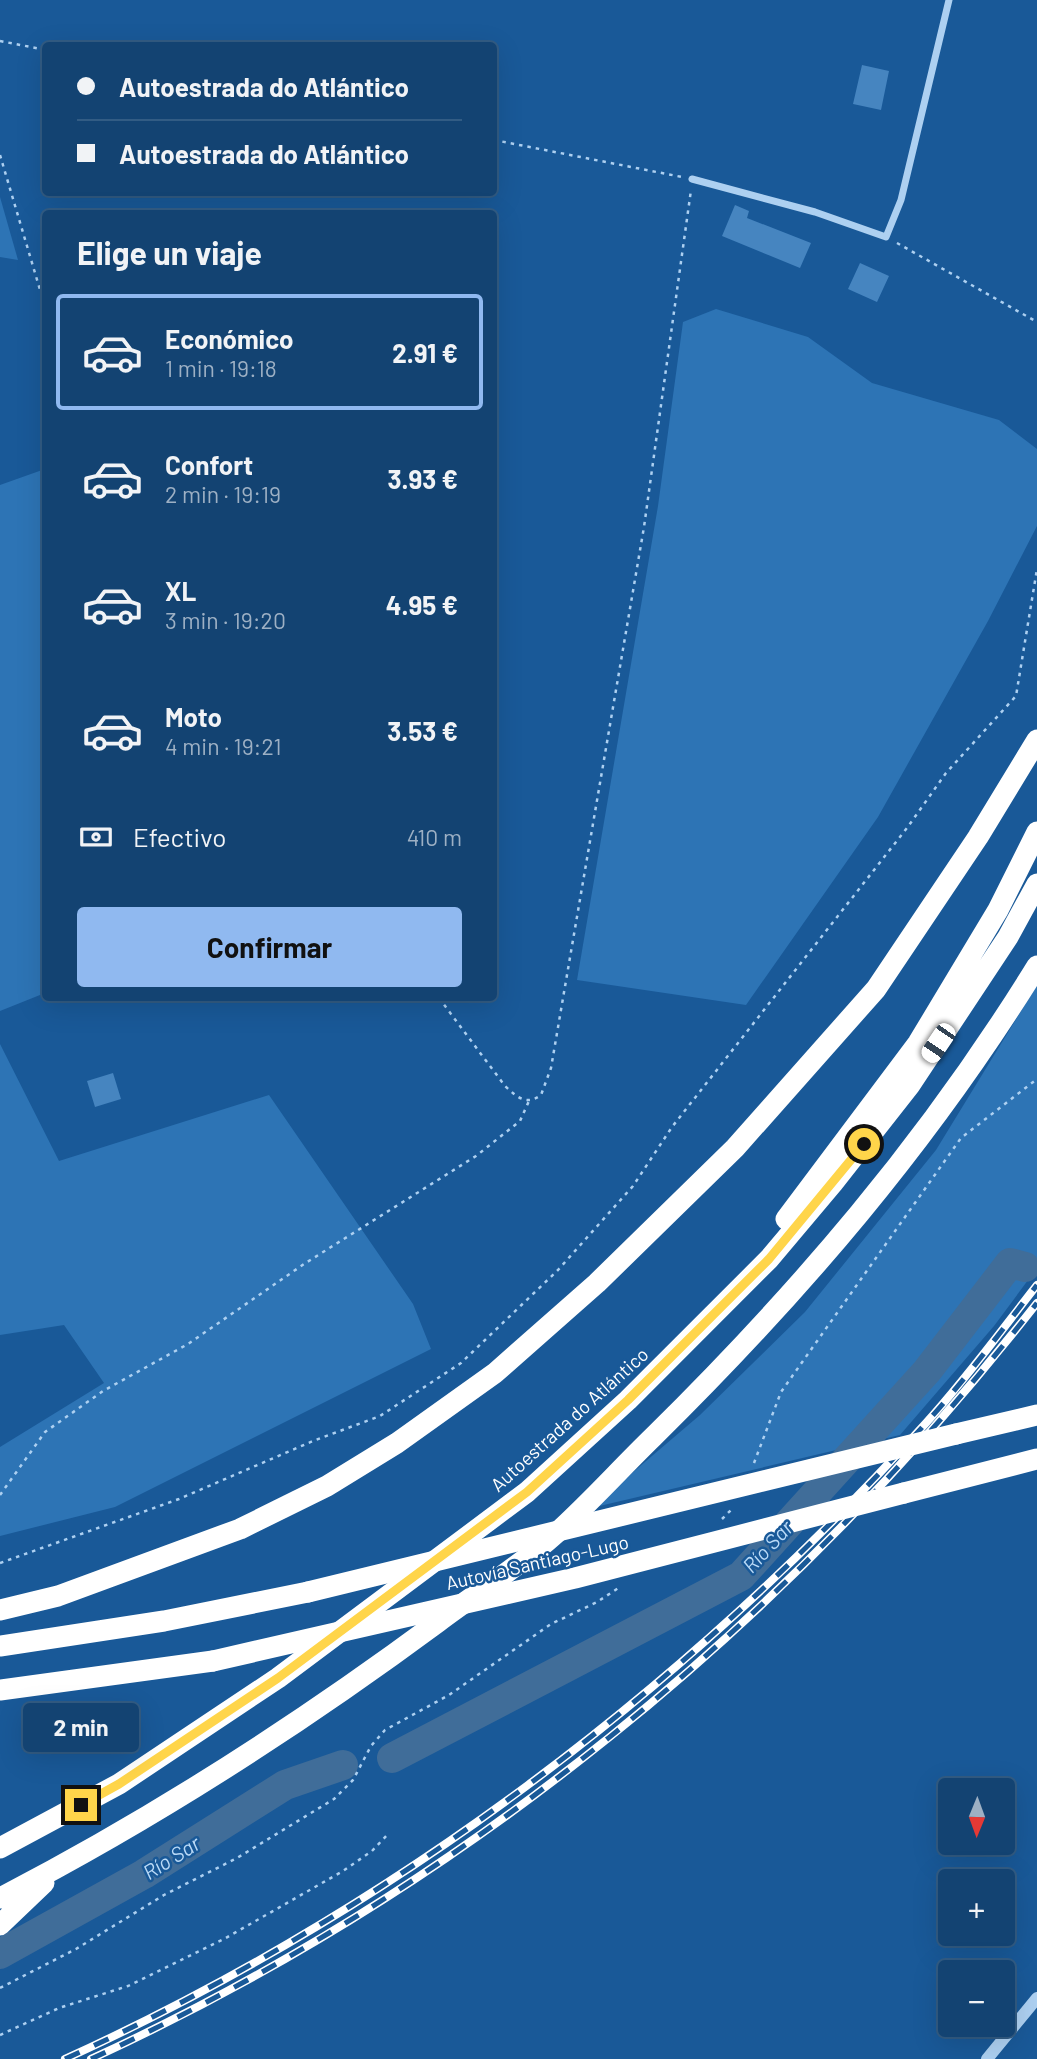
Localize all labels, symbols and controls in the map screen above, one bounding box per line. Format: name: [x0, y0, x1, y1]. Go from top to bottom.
text: Autoestrada do Atlántico: [119, 71, 409, 102]
text: Autoestrada do Atlántico: [119, 138, 409, 169]
text: Elige un viaje: [77, 233, 262, 271]
icon: car: [81, 321, 144, 384]
text: Económico: [165, 323, 294, 354]
text: 2.91 €: [392, 337, 458, 368]
text: 1 min · 19:18: [165, 354, 277, 382]
icon: car: [81, 447, 144, 510]
text: Confort: [165, 449, 253, 480]
text: 3.93 €: [387, 463, 458, 494]
text: 2 min · 19:19: [165, 480, 281, 508]
icon: car: [81, 573, 144, 636]
text: XL: [165, 575, 196, 606]
text: 4.95 €: [386, 589, 458, 620]
text: 3 min · 19:20: [165, 606, 286, 634]
icon: car: [81, 699, 144, 762]
text: Moto: [165, 701, 222, 732]
text: 3.53 €: [387, 715, 458, 746]
text: 4 min · 19:21: [165, 732, 281, 760]
icon: cash: [77, 818, 115, 856]
text: Efectivo: [133, 821, 226, 852]
text: 410 m: [407, 823, 462, 851]
button: Confirmar: [77, 907, 462, 987]
car: [918, 1020, 959, 1066]
route start: [848, 1128, 880, 1160]
street label: Autoestrada do Atlántico: [485, 1342, 653, 1496]
water label: Río Sar: [737, 1514, 798, 1577]
street label: Autovía Santiago-Lugo: [443, 1530, 631, 1594]
callout: 2 min: [23, 1703, 139, 1752]
text: 2 min: [53, 1713, 109, 1741]
north arrow: [938, 1778, 1015, 1855]
map controls: [938, 1778, 1015, 2037]
route end: [65, 1789, 97, 1821]
water label: Río Sar: [138, 1830, 205, 1884]
button: +: [938, 1869, 1015, 1946]
button: −: [938, 1960, 1015, 2037]

